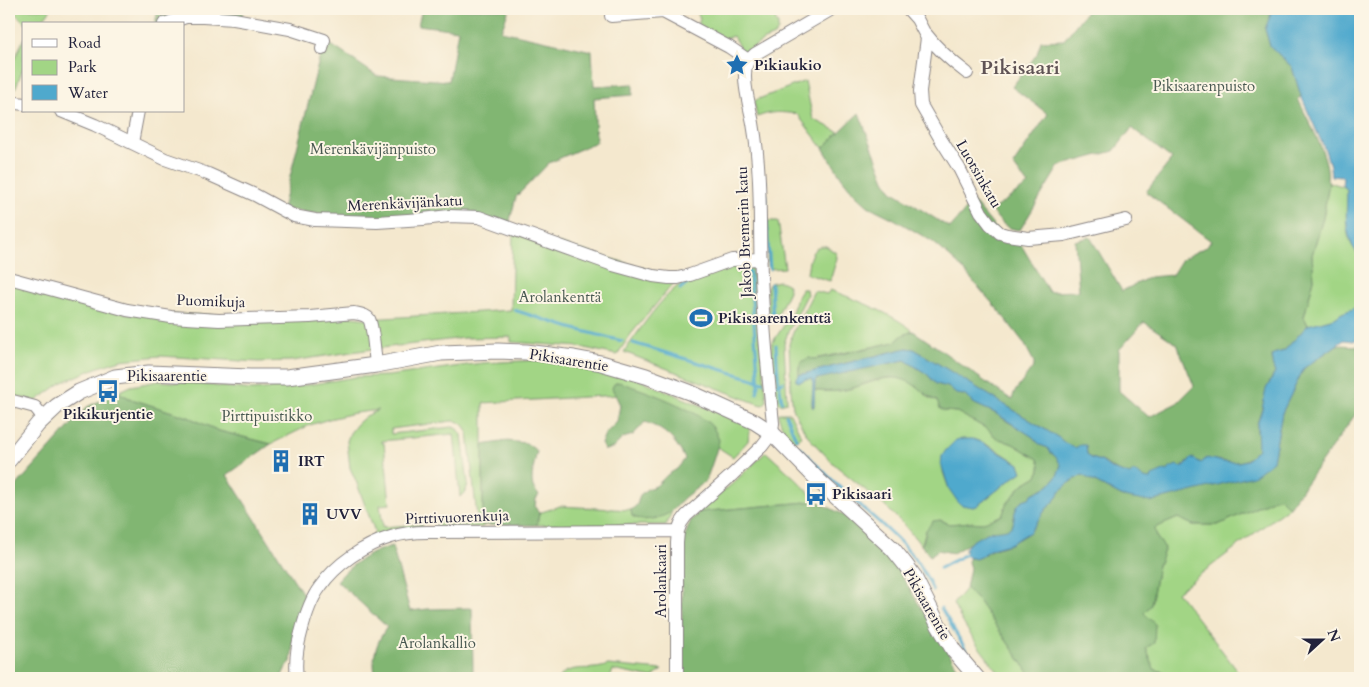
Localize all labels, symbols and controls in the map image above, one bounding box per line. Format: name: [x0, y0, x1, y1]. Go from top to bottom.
legend: [22, 22, 185, 112]
text: Road: [68, 33, 101, 53]
place icon: Pikiaukio: [724, 52, 750, 78]
district label: Pikisaari: [980, 54, 1060, 81]
place label: Pikiaukio: [754, 55, 822, 75]
text: Park: [68, 57, 97, 77]
park label: Pikisaarenpuisto: [1153, 76, 1255, 96]
text: Water: [67, 83, 109, 103]
street label: Luotsinkatu: [951, 136, 1007, 212]
park label: Merenkävijänpuisto: [310, 139, 436, 159]
street label: Jakob Bremerin katu: [732, 166, 756, 300]
street label: Merenkävijänkatu: [347, 190, 463, 216]
park label: Arolankenttä: [519, 287, 602, 307]
street label: Puomikuja: [176, 290, 246, 312]
sports icon: Pikisaarenkenttä: [688, 305, 714, 331]
place label: Pikisaarenkenttä: [718, 308, 832, 328]
street label: Pikisaarentie: [528, 344, 610, 376]
street label: Pikisaarentie: [127, 366, 207, 386]
bus stop icon: Pikikurjentie: [95, 378, 121, 404]
place label: Pikikurjentie: [63, 404, 153, 424]
park label: Pirttipuistikko: [222, 406, 312, 426]
building icon: IRT: [268, 448, 294, 474]
place label: IRT: [298, 451, 325, 471]
bus stop icon: Pikisaari: [803, 481, 829, 507]
place label: Pikisaari: [832, 484, 892, 504]
building icon: UVV: [297, 501, 323, 527]
place label: UVV: [326, 504, 362, 524]
street label: Pirttivuorenkuja: [405, 505, 510, 529]
street label: Arolankaari: [651, 544, 671, 618]
street label: Pikisaarentie: [898, 564, 956, 644]
north arrow: [1296, 614, 1346, 664]
text: N: [1323, 626, 1345, 645]
park label: Arolankallio: [398, 633, 476, 653]

